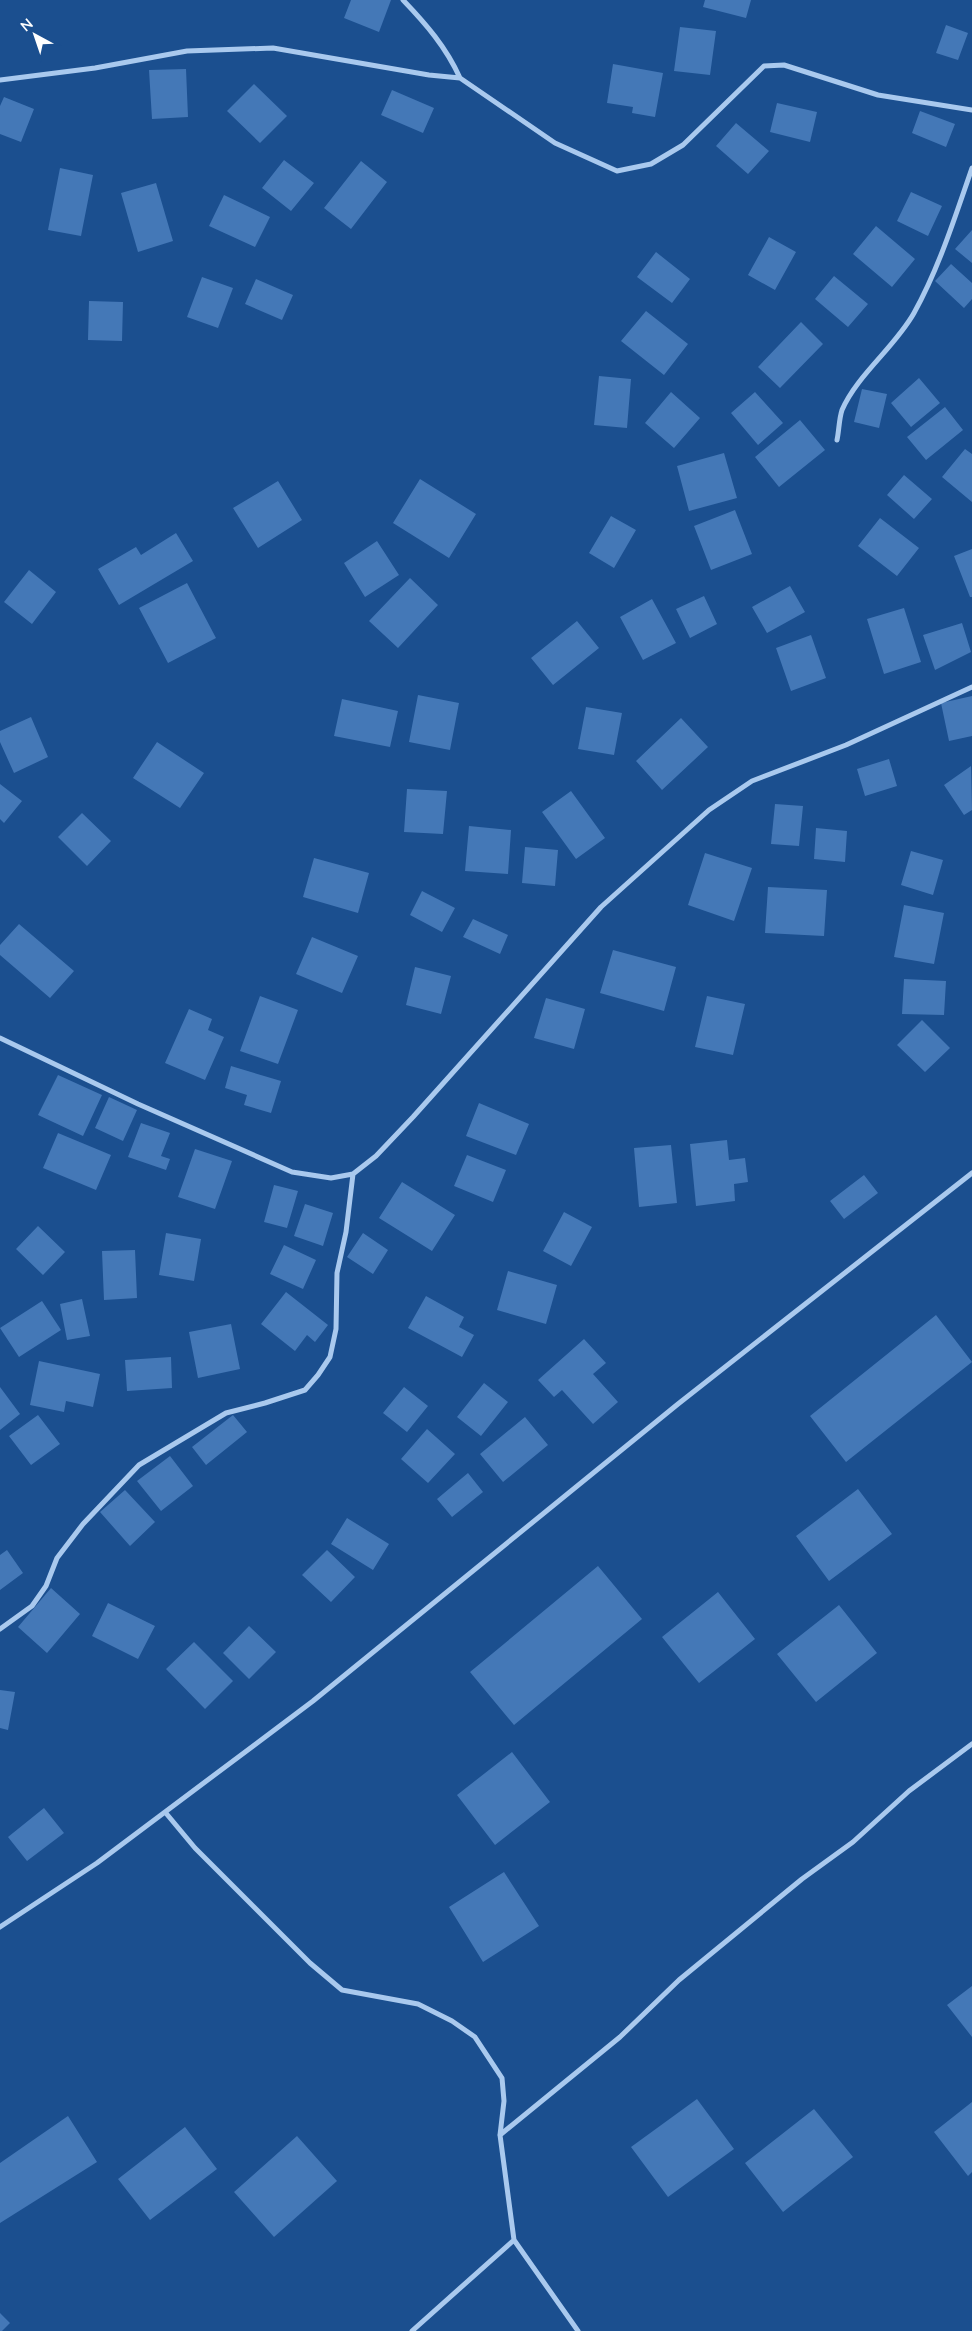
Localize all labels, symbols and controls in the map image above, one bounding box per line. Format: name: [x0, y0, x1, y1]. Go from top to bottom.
north arrow: [10, 10, 60, 60]
text: N: [17, 15, 36, 35]

